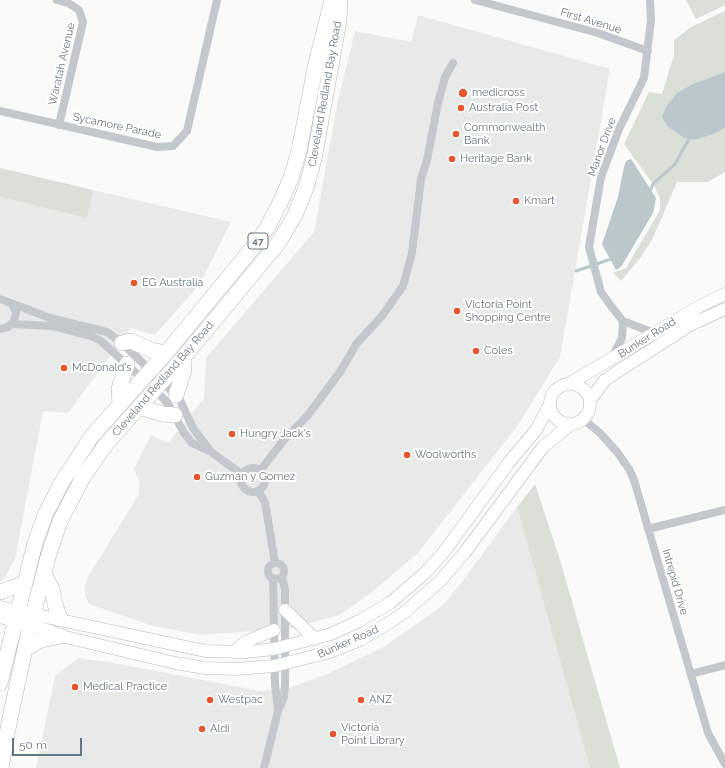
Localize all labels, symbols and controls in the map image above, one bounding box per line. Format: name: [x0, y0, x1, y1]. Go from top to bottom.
street label: First Avenue: [559, 5, 623, 37]
street label: Cleveland Redland Bay Road: [306, 20, 344, 168]
street label: Waratah Avenue: [46, 21, 78, 107]
place label: medicross: [472, 86, 525, 100]
marker: medicross: [457, 87, 469, 99]
place label: Australia Post: [469, 101, 538, 115]
marker: Australia Post: [456, 103, 466, 113]
street label: Sycamore Parade: [72, 110, 162, 142]
street label: Manor Drive: [585, 116, 619, 178]
place label: Commonwealth Bank: [464, 121, 545, 147]
marker: Commonwealth Bank: [451, 129, 461, 139]
place label: Heritage Bank: [460, 152, 532, 166]
marker: Heritage Bank: [447, 154, 457, 164]
place label: Kmart: [524, 194, 555, 208]
marker: Kmart: [511, 196, 521, 206]
road number: 47: [248, 233, 268, 249]
place label: EG Australia: [142, 276, 203, 290]
marker: EG Australia: [129, 278, 139, 288]
place label: Victoria Point Shopping Centre: [465, 298, 551, 324]
marker: Victoria Point Shopping Centre: [452, 306, 462, 316]
street label: Bunker Road: [616, 315, 678, 361]
street label: Cleveland Redland Bay Road: [110, 319, 216, 439]
place label: Coles: [484, 344, 513, 358]
marker: Coles: [471, 346, 481, 356]
place label: McDonald's: [72, 361, 132, 375]
marker: McDonald's: [59, 363, 69, 373]
place label: Hungry Jack's: [240, 427, 311, 441]
marker: Hungry Jack's: [227, 429, 237, 439]
place label: Woolworths: [415, 448, 476, 462]
marker: Woolworths: [402, 450, 412, 460]
place label: Guzman y Gomez: [205, 470, 295, 484]
marker: Guzman y Gomez: [192, 472, 202, 482]
street label: Intrepid Drive: [659, 548, 691, 616]
street label: Bunker Road: [315, 623, 381, 661]
place label: Medical Practice: [83, 680, 167, 694]
marker: Medical Practice: [70, 682, 80, 692]
place label: Westpac: [218, 693, 263, 707]
place label: ANZ: [369, 693, 392, 707]
marker: Westpac: [205, 695, 215, 705]
marker: ANZ: [356, 695, 366, 705]
place label: Victoria Point Library: [341, 721, 405, 747]
place label: Aldi: [210, 722, 230, 736]
marker: Aldi: [197, 724, 207, 734]
marker: Victoria Point Library: [328, 729, 338, 739]
scale bar: [14, 730, 84, 756]
text: 50 m: [19, 738, 47, 752]

